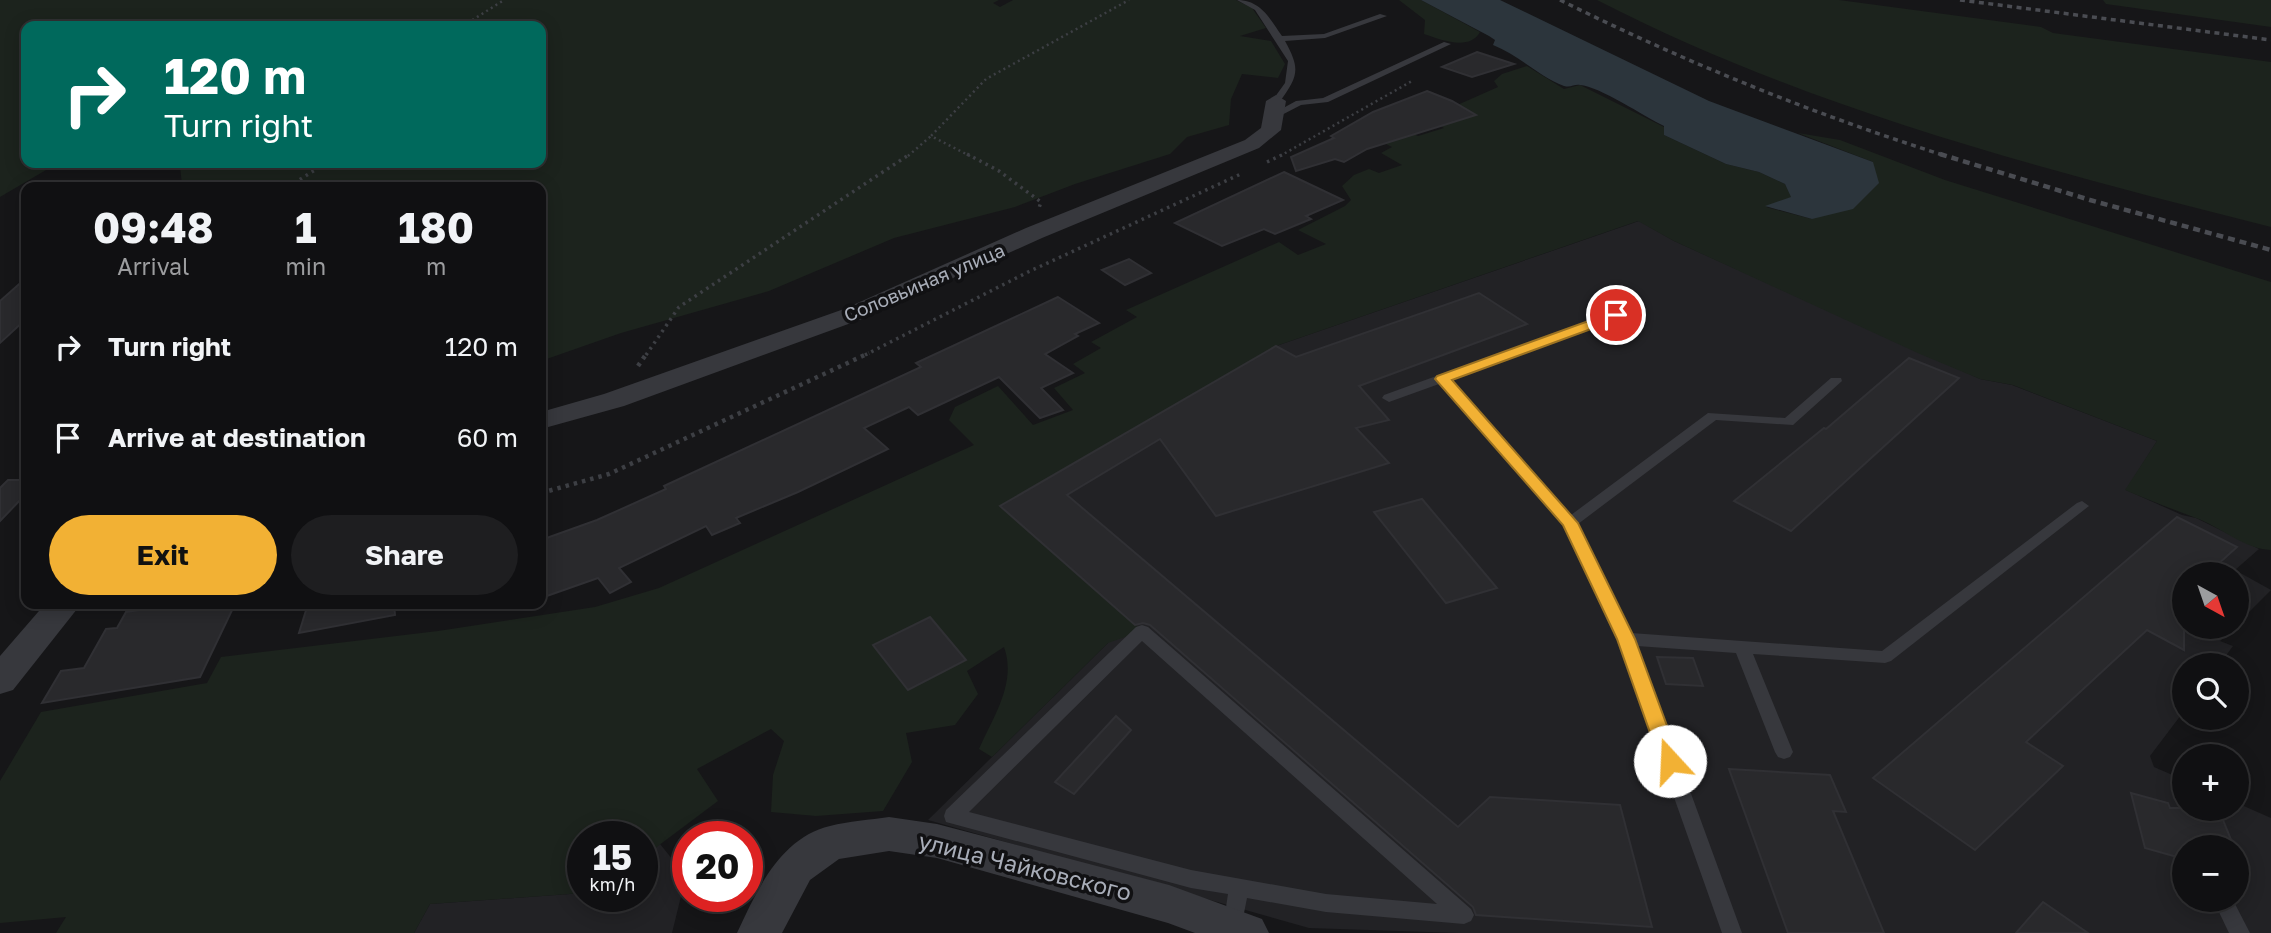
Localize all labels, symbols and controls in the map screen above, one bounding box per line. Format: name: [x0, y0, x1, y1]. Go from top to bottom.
text: 120 m: [164, 46, 306, 105]
icon: right: [49, 49, 140, 140]
text: Turn right: [164, 106, 313, 144]
text: 09:48: [93, 202, 214, 252]
text: 1: [295, 202, 317, 252]
text: 180: [398, 202, 474, 252]
street label: Соловьиная улица: [840, 238, 1008, 326]
text: Arrival: [117, 252, 189, 280]
text: min: [286, 252, 326, 280]
text: m: [426, 252, 446, 280]
pin: [1586, 285, 1646, 345]
icon: arrive: [1597, 296, 1635, 334]
icon: right: [49, 328, 87, 366]
text: Turn right: [108, 331, 231, 362]
text: 120 m: [445, 331, 518, 362]
icon: arrive: [49, 419, 87, 457]
text: Arrive at destination: [108, 422, 366, 453]
text: 60 m: [457, 422, 518, 453]
button: Exit: [49, 515, 277, 595]
button: Share: [291, 515, 518, 595]
north arrow: [2172, 562, 2249, 639]
map controls: [2172, 562, 2249, 912]
button: search: [2172, 653, 2249, 730]
position arrow: [1633, 724, 1707, 798]
button: +: [2172, 744, 2249, 821]
speed limit sign: 20: [672, 821, 763, 912]
street label: улица Чайковского: [916, 826, 1134, 906]
button: −: [2172, 835, 2249, 912]
text: 15: [593, 836, 632, 878]
text: km/h: [590, 873, 635, 895]

